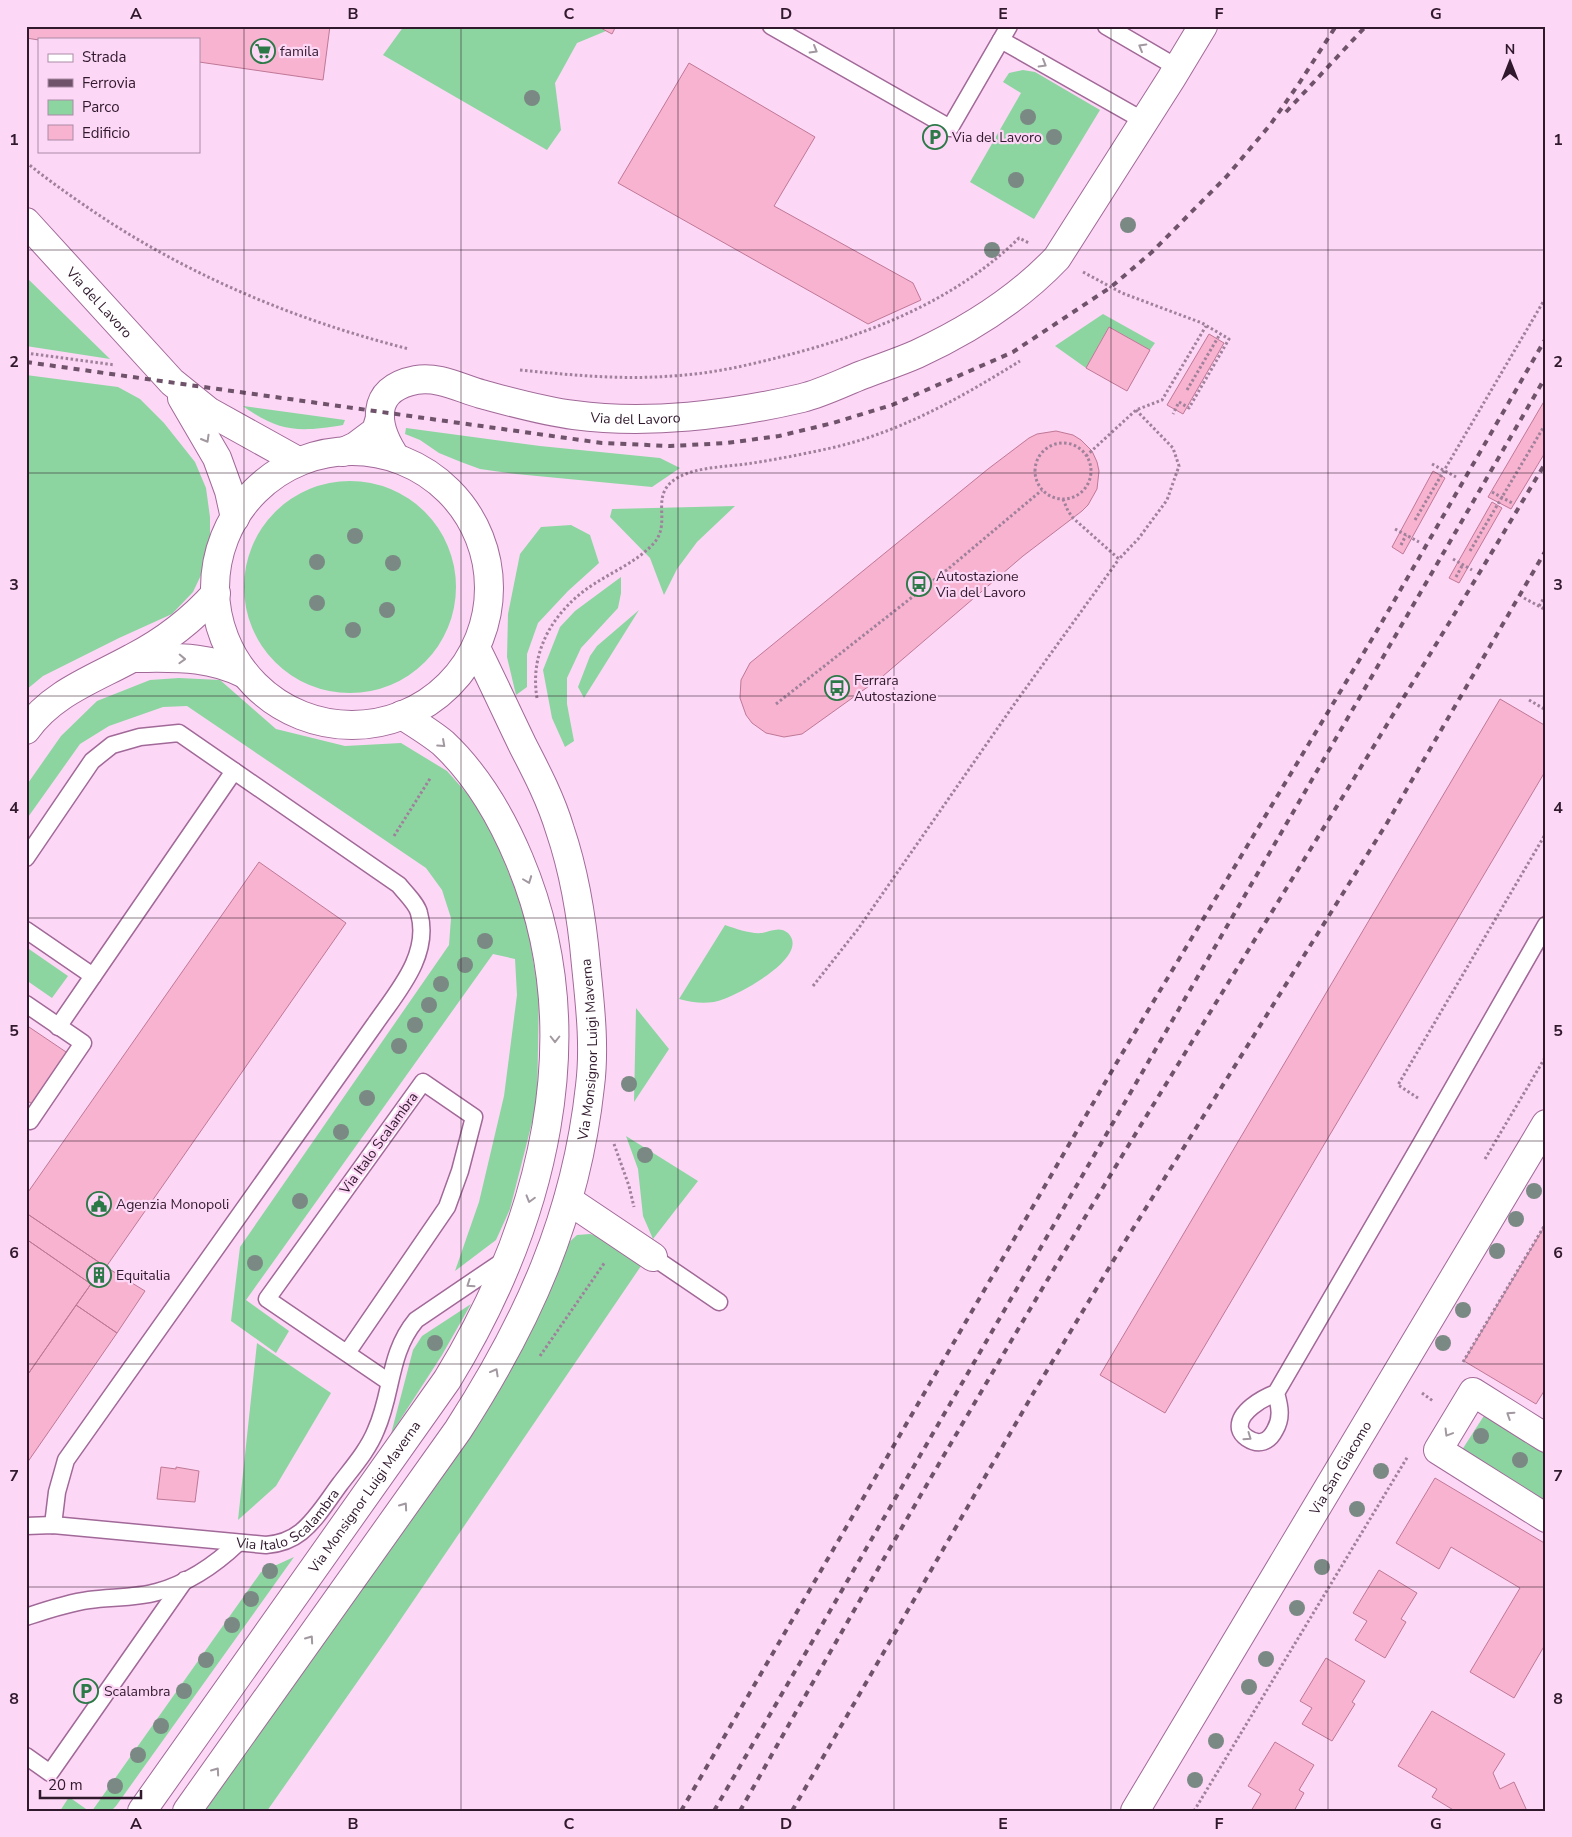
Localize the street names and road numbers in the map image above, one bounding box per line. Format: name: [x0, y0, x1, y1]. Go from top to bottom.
street label: Via del Lavoro: [61, 262, 137, 342]
street label: Via del Lavoro: [589, 407, 681, 428]
street label: Via Monsignor Luigi Maverna: [572, 958, 602, 1143]
street label: Via Italo Scalambra: [335, 1088, 422, 1199]
street label: Via Monsignor Luigi Maverna: [303, 1417, 425, 1577]
street label: Via San Giacomo: [1304, 1417, 1376, 1519]
street label: Via Italo Scalambra: [234, 1485, 343, 1555]

